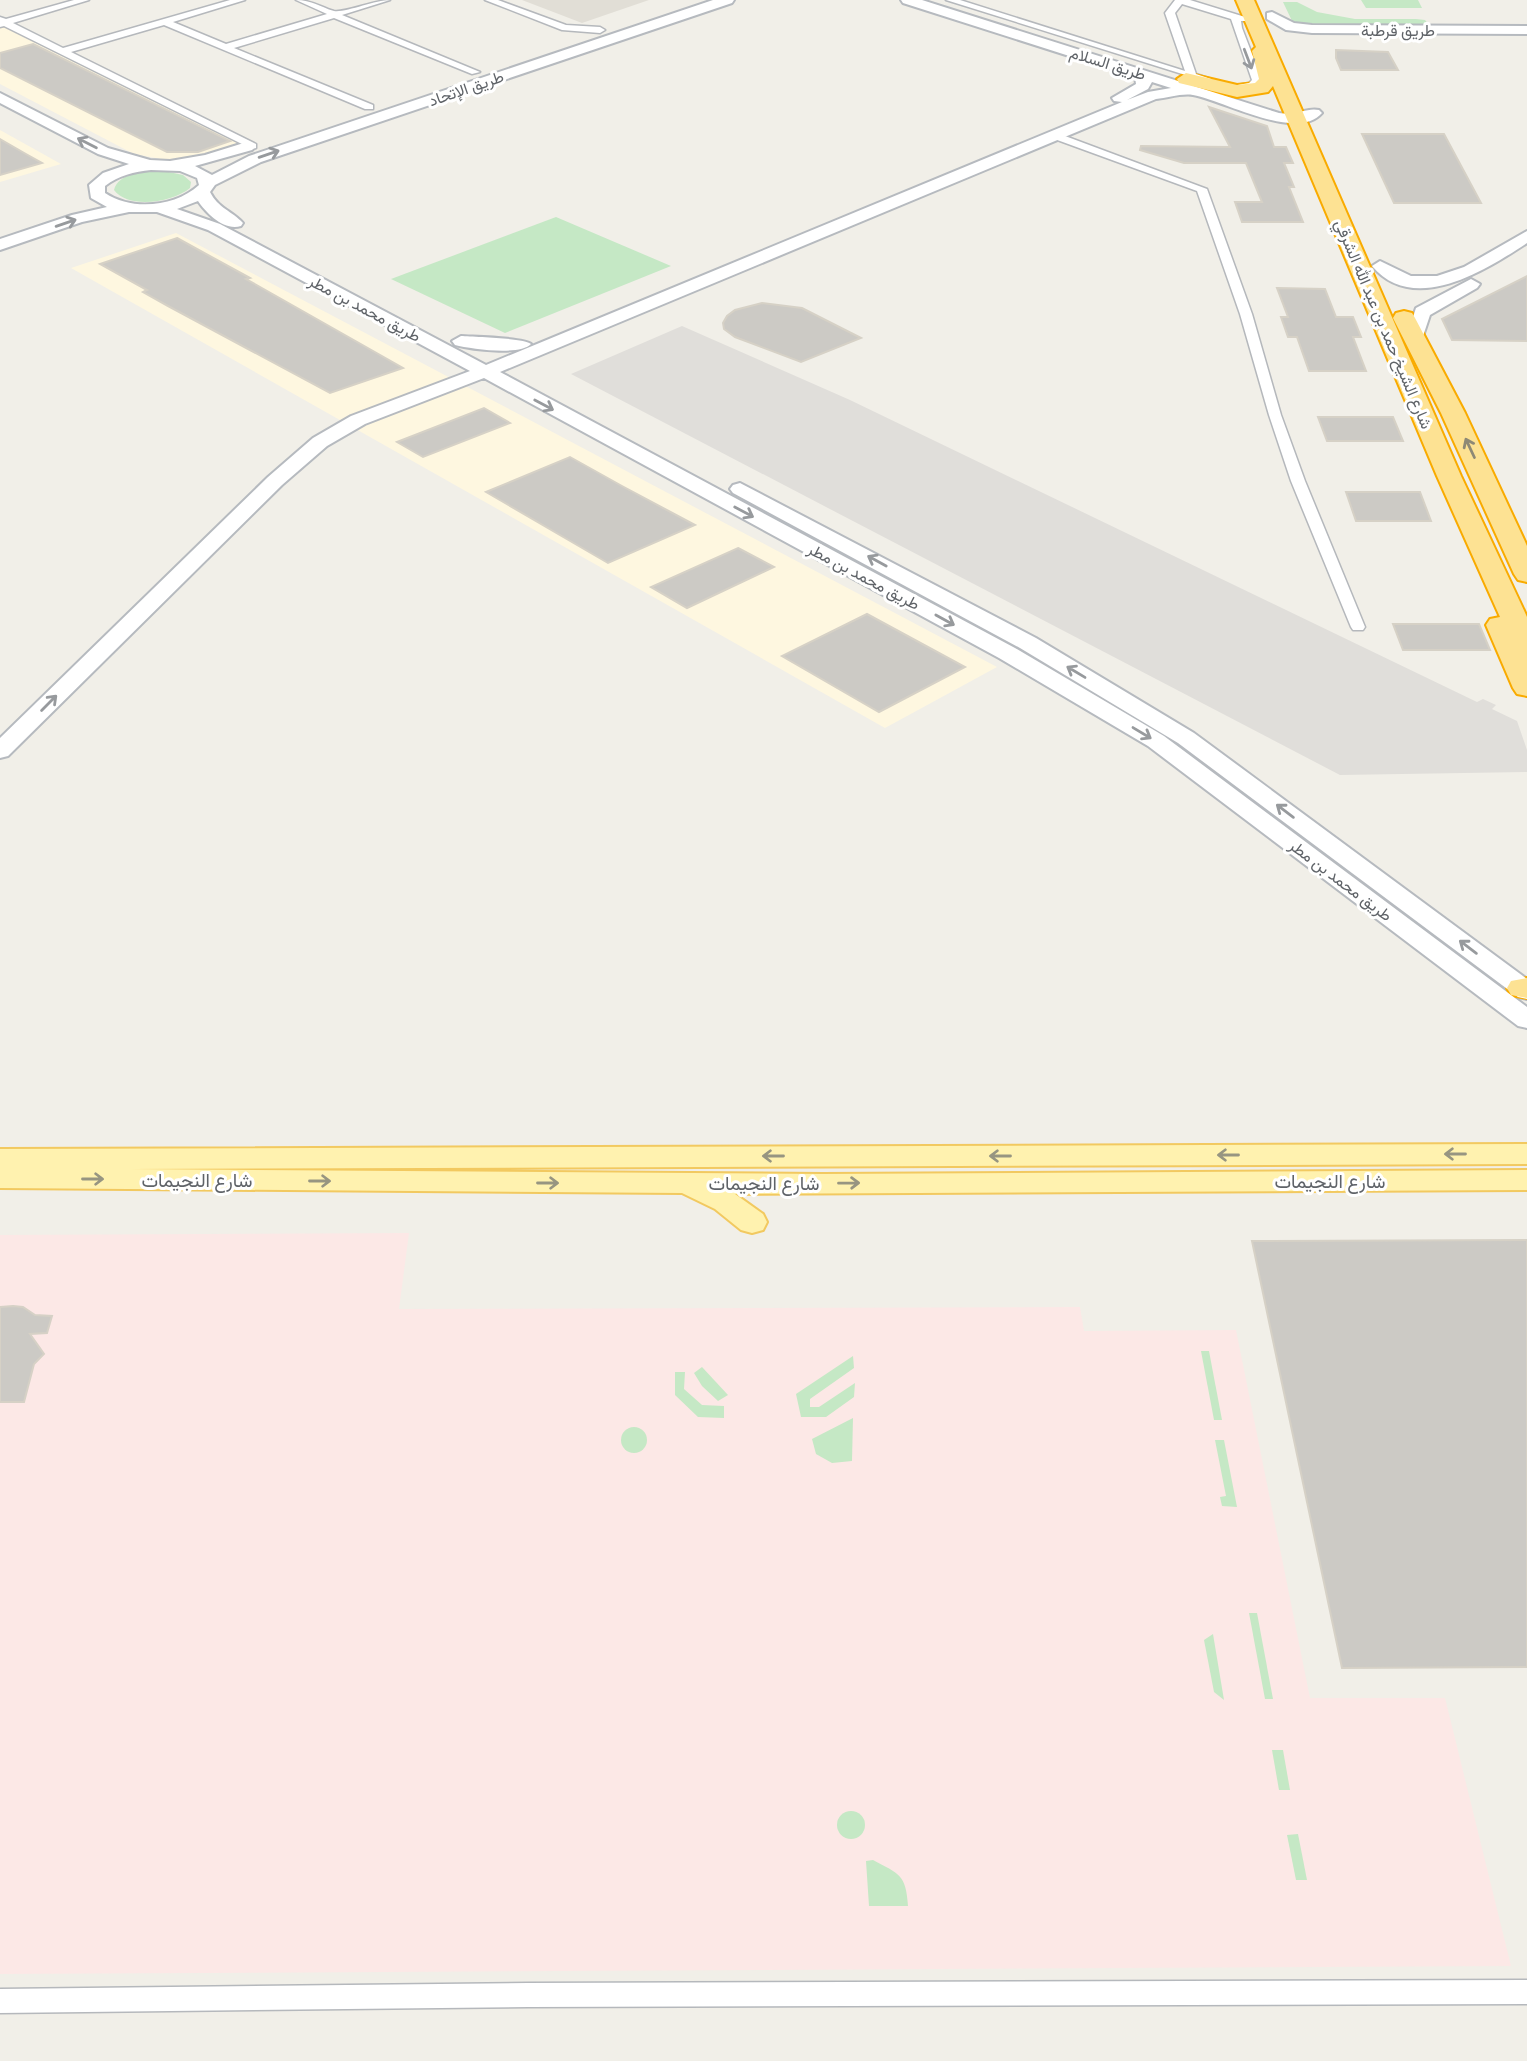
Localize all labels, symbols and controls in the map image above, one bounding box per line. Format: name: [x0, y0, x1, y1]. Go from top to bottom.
street label: طريق قرطبة: [1361, 21, 1435, 41]
street label: طريق السلام: [1067, 43, 1148, 85]
one-way arrow: [1243, 47, 1255, 69]
street label: طريق اﻹتحاد: [426, 67, 506, 111]
one-way arrow: [77, 135, 97, 149]
one-way arrow: [257, 147, 279, 159]
one-way arrow: [55, 216, 77, 229]
street label: شارع الشيخ حمد بن عبد الله الشرقي: [1327, 217, 1436, 433]
street label: طريق محمد بن مطر: [304, 271, 424, 347]
one-way arrow: [533, 398, 554, 412]
one-way arrow: [1462, 438, 1475, 459]
one-way arrow: [734, 505, 754, 519]
street label: طريق محمد بن مطر: [803, 539, 923, 615]
one-way arrow: [867, 554, 887, 568]
one-way arrow: [934, 614, 955, 627]
one-way arrow: [1066, 664, 1086, 678]
one-way arrow: [40, 695, 57, 712]
one-way arrow: [1132, 726, 1152, 740]
one-way arrow: [1276, 804, 1295, 819]
street label: طريق محمد بن مطر: [1284, 835, 1396, 926]
one-way arrow: [1459, 940, 1478, 954]
one-way arrow: [1444, 1147, 1467, 1161]
one-way arrow: [1217, 1148, 1240, 1162]
one-way arrow: [762, 1149, 785, 1163]
one-way arrow: [989, 1149, 1012, 1163]
street label: شارع النجيمات: [141, 1169, 253, 1193]
street label: شارع النجيمات: [1274, 1170, 1386, 1194]
one-way arrow: [81, 1172, 104, 1186]
street label: شارع النجيمات: [708, 1172, 820, 1196]
one-way arrow: [308, 1174, 331, 1188]
one-way arrow: [536, 1176, 559, 1189]
one-way arrow: [837, 1176, 860, 1190]

